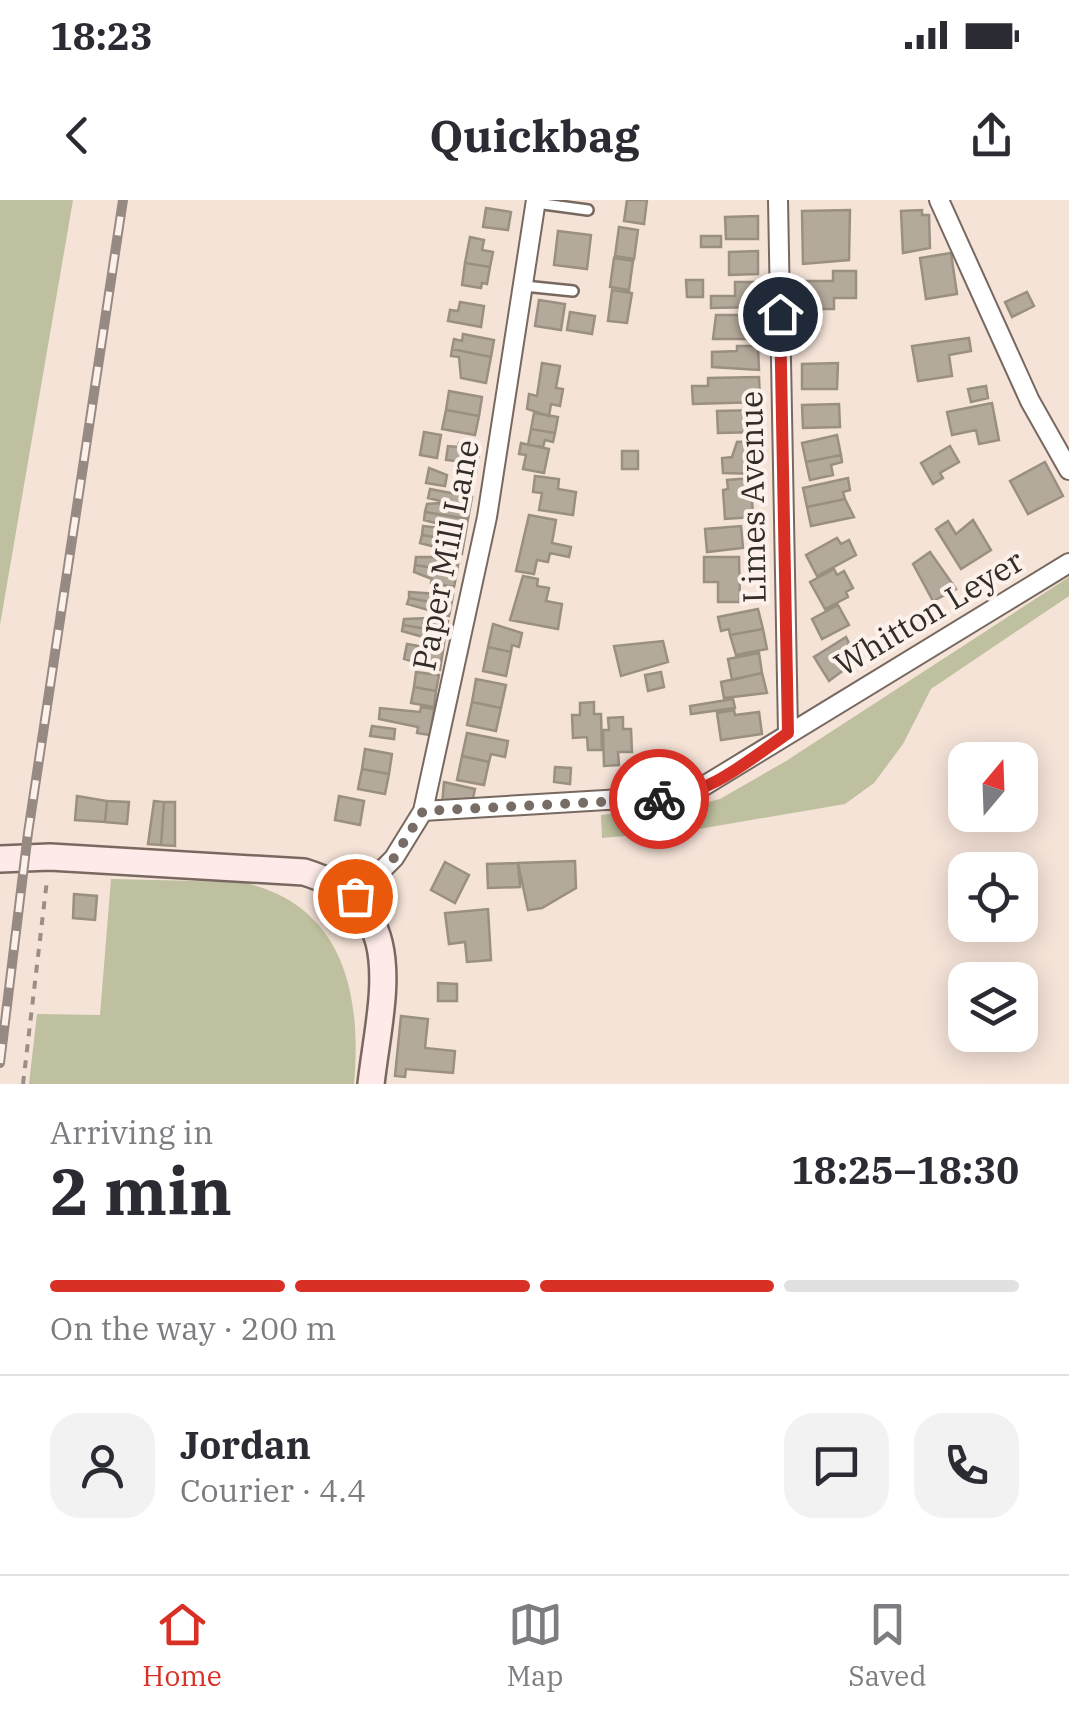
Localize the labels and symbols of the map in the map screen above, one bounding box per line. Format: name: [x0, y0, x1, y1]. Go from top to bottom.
pin: [738, 272, 823, 357]
street label: Limes Avenue: [729, 391, 775, 604]
street label: Paper Mill Lane: [402, 436, 488, 674]
street label: Whitton Leyer: [826, 539, 1031, 685]
north arrow: [948, 742, 1038, 832]
courier: [609, 749, 709, 849]
pin: [313, 854, 398, 939]

